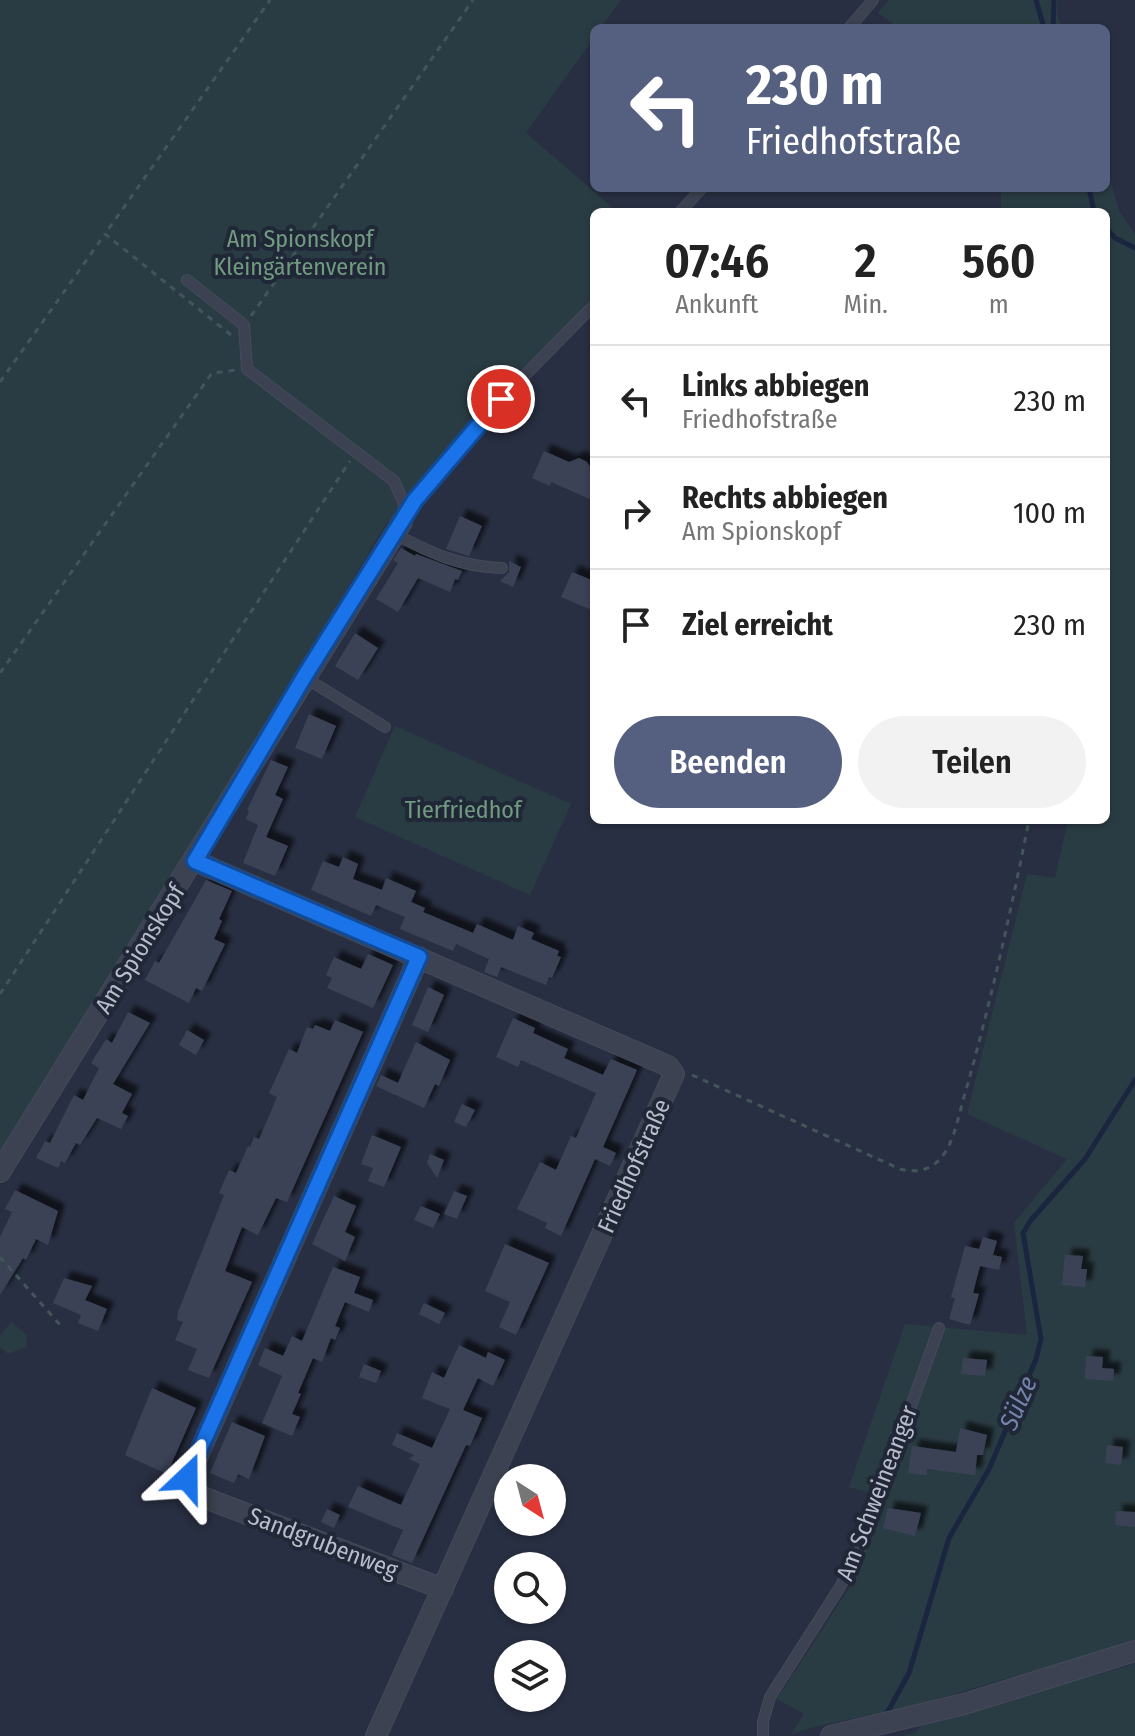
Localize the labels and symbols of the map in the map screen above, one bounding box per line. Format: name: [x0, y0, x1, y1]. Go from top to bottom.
park label: Am Spionskopf Kleingärtenverein: [214, 225, 386, 281]
pin: [467, 365, 535, 433]
park label: Tierfriedhof: [405, 796, 523, 824]
street label: Am Spionskopf: [89, 878, 192, 1019]
street label: Friedhofstraße: [592, 1095, 676, 1237]
water label: Sülze: [993, 1372, 1044, 1436]
street label: Am Schweineanger: [831, 1401, 923, 1584]
position arrow: [145, 1436, 229, 1520]
north arrow: [494, 1464, 566, 1536]
street label: Sandgrubenweg: [244, 1502, 402, 1585]

